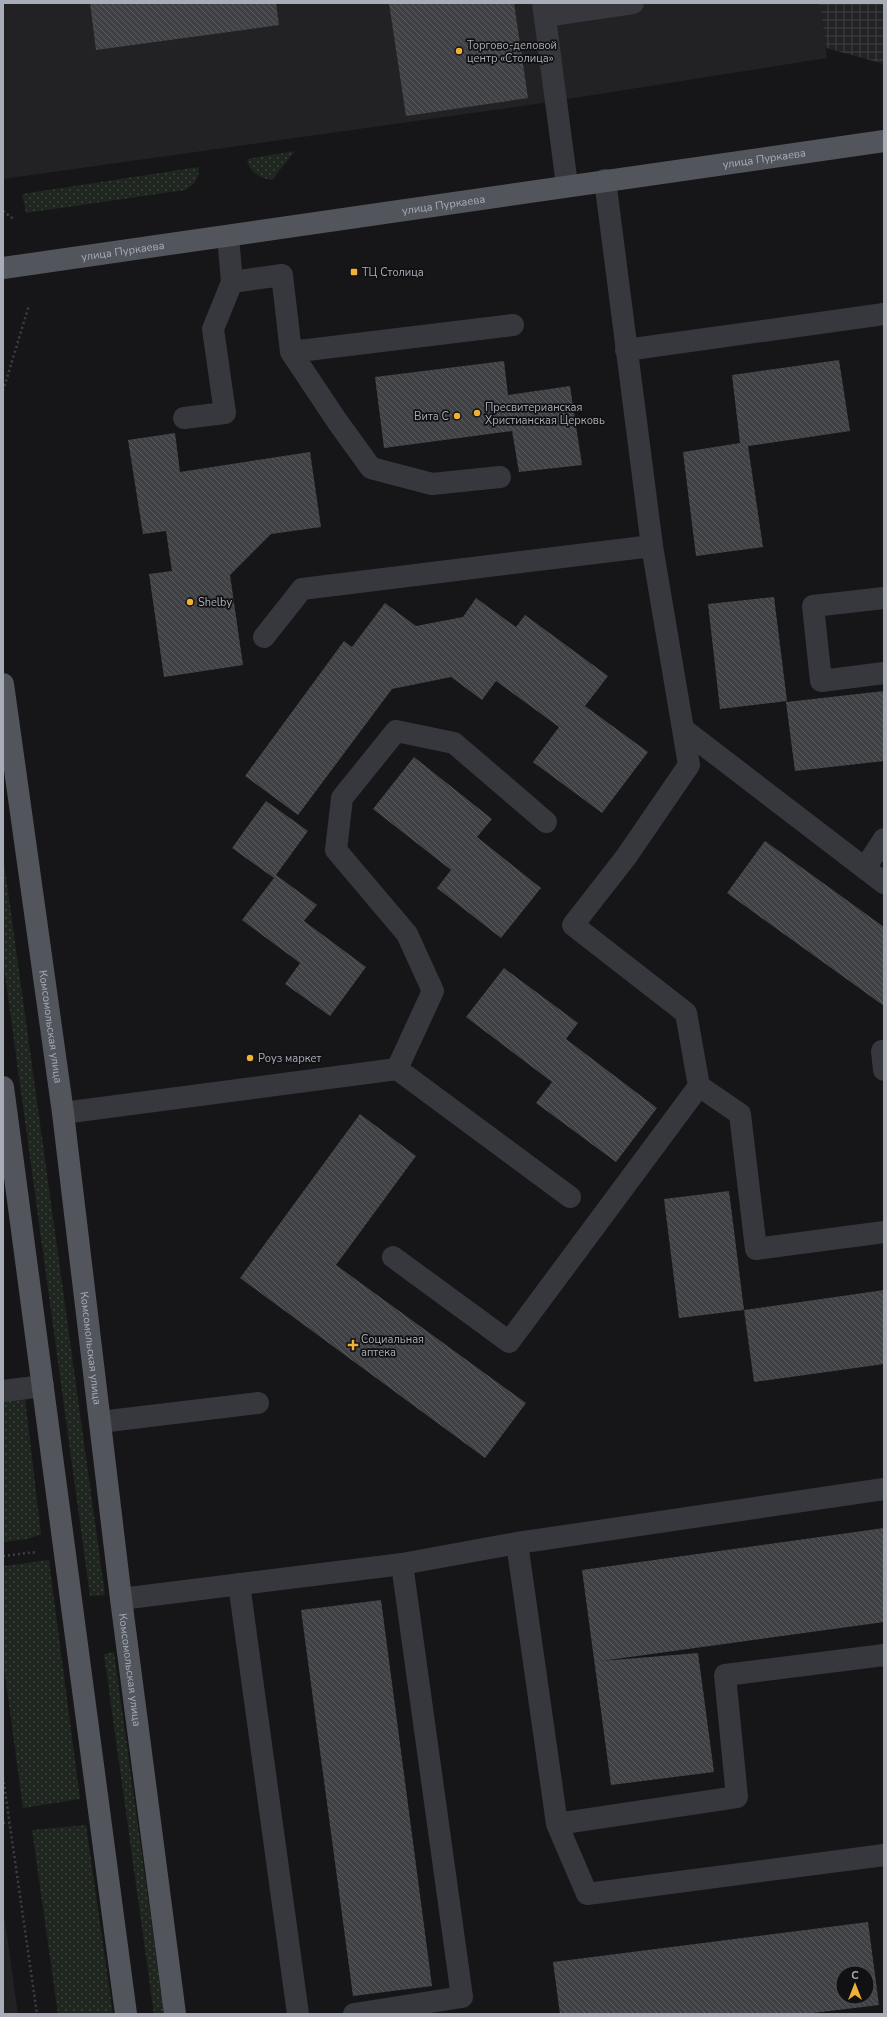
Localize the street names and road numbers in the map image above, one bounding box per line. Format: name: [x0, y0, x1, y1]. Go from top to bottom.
street label: улица Пуркаева: [722, 145, 807, 172]
street label: улица Пуркаева: [401, 191, 486, 218]
street label: улица Пуркаева: [80, 237, 165, 264]
street label: Комсомольская улица: [36, 969, 66, 1084]
street label: Комсомольская улица: [77, 1291, 105, 1406]
street label: Комсомольская улица: [115, 1612, 145, 1727]

